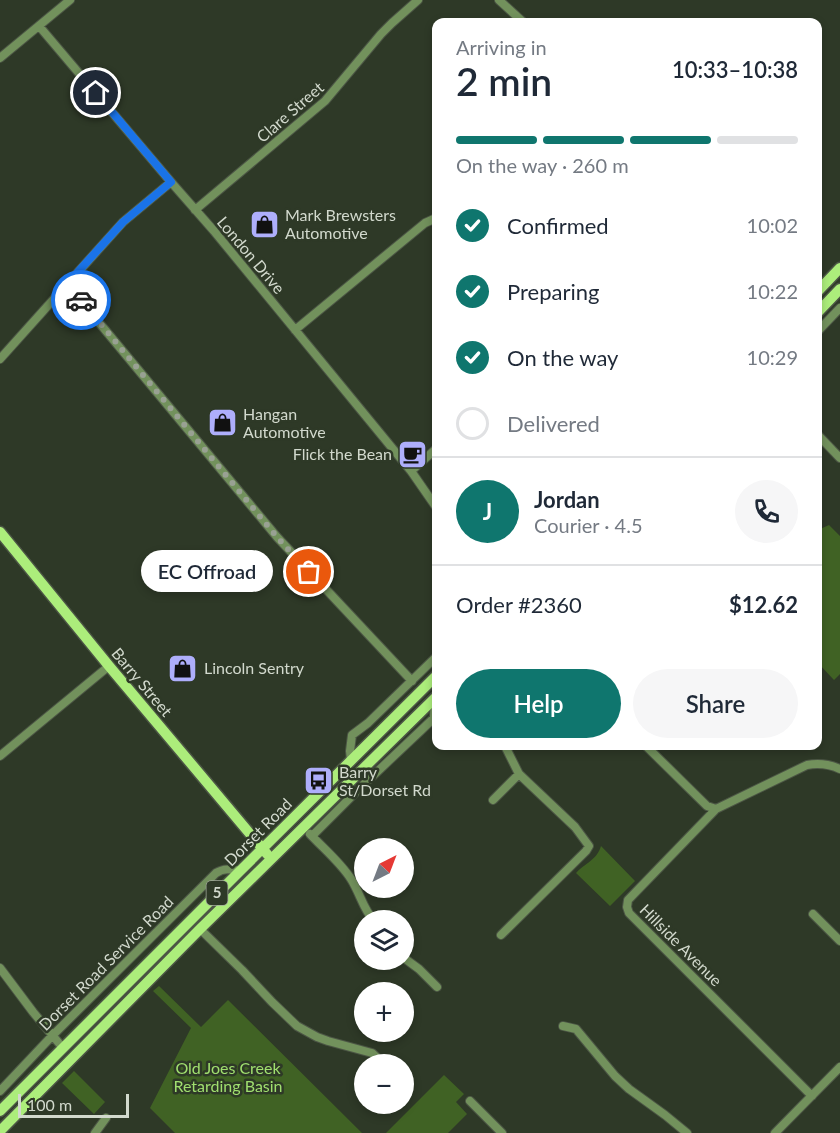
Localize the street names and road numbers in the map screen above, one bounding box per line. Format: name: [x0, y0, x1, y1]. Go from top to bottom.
street label: Clare Street: [252, 77, 327, 146]
street label: London Drive: [214, 212, 289, 297]
street label: Barry Street: [108, 643, 177, 720]
street label: Dorset Road: [220, 794, 295, 869]
road number: 5: [206, 881, 228, 905]
street label: Dorset Road Service Road: [35, 892, 177, 1034]
street label: Hillside Avenue: [636, 900, 726, 990]

